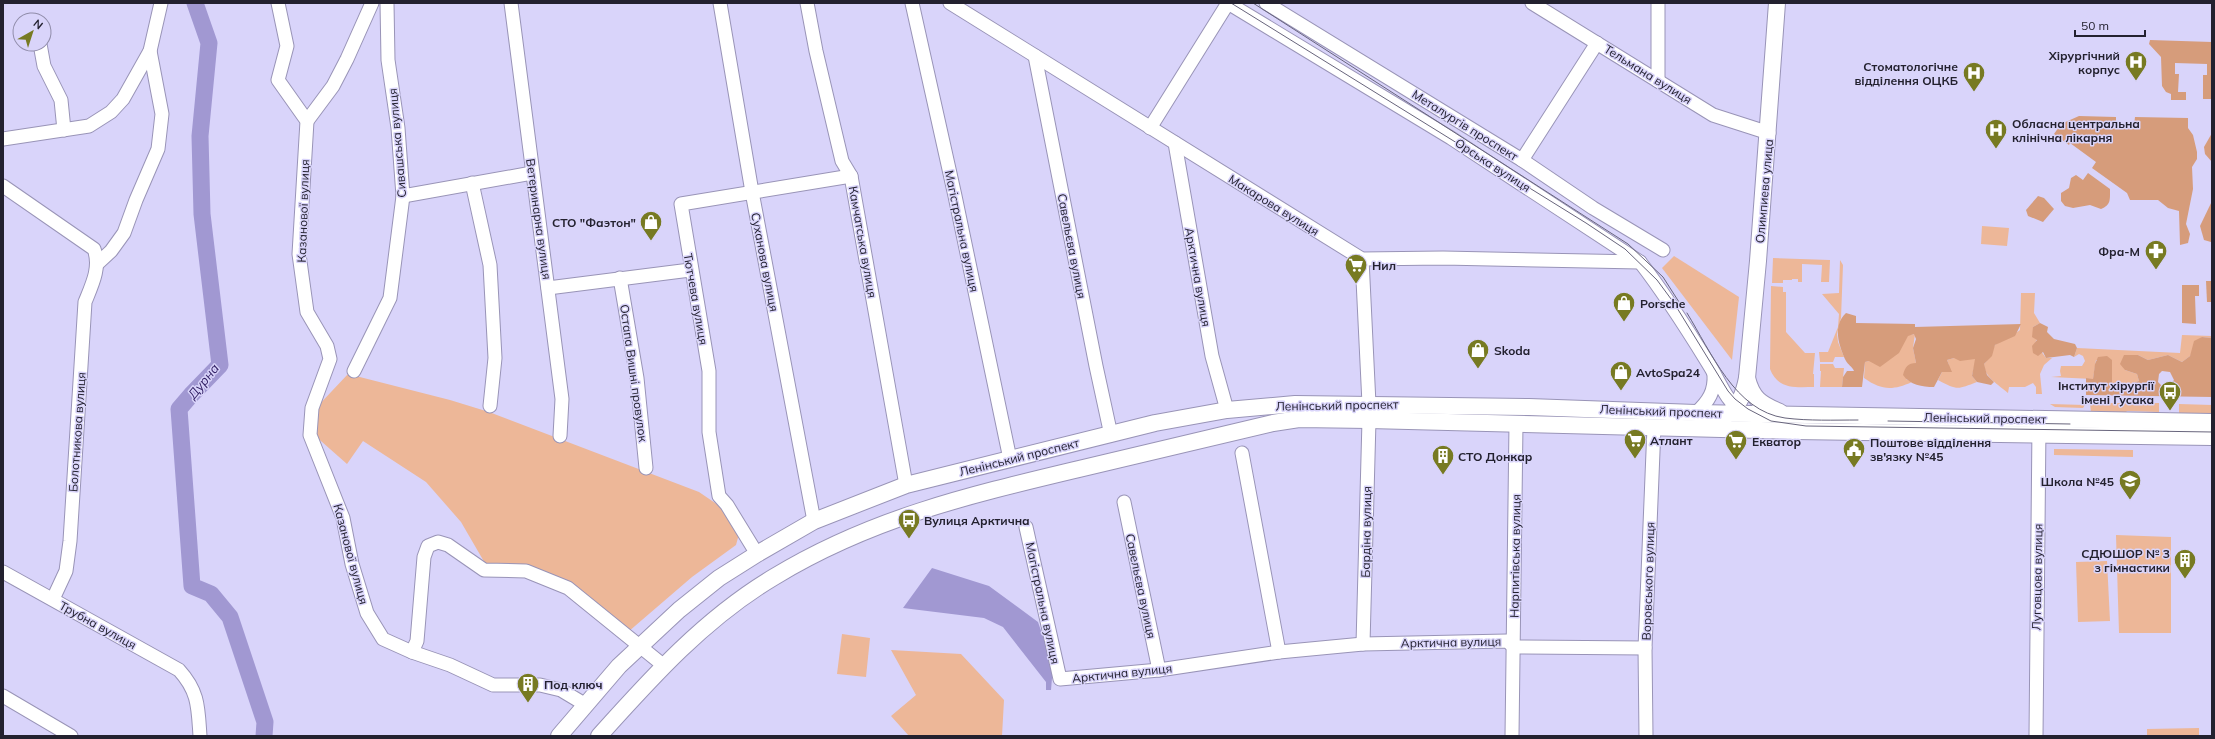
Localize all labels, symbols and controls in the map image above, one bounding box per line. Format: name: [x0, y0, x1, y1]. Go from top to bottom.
north arrow: [12, 12, 52, 52]
scale bar: [2075, 12, 2145, 38]
text: N: [31, 16, 46, 32]
text: 50 m: [2081, 18, 2109, 33]
street label: Тельмана вулиця: [1601, 41, 1695, 107]
place label: Хірургічний корпус: [2048, 48, 2120, 77]
hospital icon: Хірургічний корпус: [2123, 49, 2149, 82]
place label: Стоматологічне відділення ОЦКБ: [1854, 59, 1958, 88]
hospital icon: Стоматологічне відділення ОЦКБ: [1961, 60, 1987, 93]
street label: Металургів проспект: [1409, 86, 1521, 164]
street label: Сивашська вулиця: [385, 88, 409, 198]
place label: Обласна центральна клінічна лікарня: [2012, 116, 2140, 145]
hospital icon: Обласна центральна клінічна лікарня: [1983, 117, 2009, 150]
street label: Орська вулиця: [1452, 135, 1534, 195]
street label: Олимпиева улица: [1752, 138, 1776, 244]
street label: Ветеринарна вулиця: [523, 158, 555, 280]
street label: Казанової вулиця: [294, 159, 312, 263]
street label: Магістральна вулиця: [942, 169, 982, 293]
street label: Макарова вулиця: [1226, 171, 1322, 239]
street label: Камчатська вулиця: [846, 185, 880, 299]
street label: Савельєва вулиця: [1054, 192, 1090, 300]
shop icon: СТО "Фаэтон": [638, 209, 664, 242]
street label: Суханова вулиця: [748, 211, 782, 313]
place label: СТО "Фаэтон": [552, 215, 636, 230]
street label: Арктична вулиця: [1182, 226, 1214, 328]
pharmacy icon: Фра-М: [2143, 238, 2169, 271]
place label: Фра-М: [2098, 244, 2140, 259]
street label: Тютчева вулиця: [681, 252, 711, 346]
supermarket icon: Нил: [1343, 252, 1369, 285]
place label: Нил: [1372, 258, 1396, 273]
shop icon: Porsche: [1611, 290, 1637, 323]
place label: Porsche: [1640, 296, 1686, 311]
street label: Остапа Вишні провулок: [617, 303, 651, 443]
shop icon: Skoda: [1465, 337, 1491, 370]
place label: Skoda: [1494, 343, 1530, 358]
shop icon: AvtoSpa24: [1608, 359, 1634, 392]
water label: Дурна: [183, 360, 222, 403]
place label: AvtoSpa24: [1636, 365, 1700, 380]
street label: Болотникова вулиця: [65, 371, 89, 493]
place label: Інститут хірургії імені Гусака: [2058, 378, 2155, 407]
bus stop icon: Інститут хірургії імені Гусака: [2157, 379, 2183, 412]
street label: Ленінський проспект: [1275, 396, 1399, 414]
street label: Ленінський проспект: [1599, 401, 1723, 421]
street label: Ленінський проспект: [1923, 409, 2047, 427]
supermarket icon: Атлант: [1622, 427, 1648, 460]
supermarket icon: Екватор: [1723, 428, 1749, 461]
place label: Атлант: [1650, 433, 1693, 448]
place label: Екватор: [1752, 434, 1802, 449]
street label: Ленінський проспект: [958, 435, 1081, 479]
place label: Поштове відділення зв'язку №45: [1870, 435, 1991, 464]
public building icon: Поштове відділення зв'язку №45: [1841, 436, 1867, 469]
building icon: СТО Донкар: [1430, 443, 1456, 476]
place label: СТО Донкар: [1458, 449, 1533, 464]
school or university icon: Школа №45: [2117, 468, 2143, 501]
place label: Школа №45: [2041, 474, 2114, 489]
street label: Бардіна вулиця: [1358, 486, 1374, 578]
street label: Нарпитівська вулиця: [1506, 494, 1524, 618]
street label: Казанової вулиця: [330, 502, 372, 606]
bus stop icon: Вулиця Арктична: [896, 507, 922, 540]
place label: Вулиця Арктична: [924, 513, 1030, 528]
street label: Воровського вулиця: [1638, 521, 1658, 641]
street label: Луговцова вулиця: [2029, 523, 2045, 631]
street label: Савельєва вулиця: [1123, 532, 1159, 640]
street label: Магістральна вулиця: [1023, 541, 1063, 665]
place label: СДЮШОР № 3 з гімнастики: [2081, 546, 2170, 575]
building icon: СДЮШОР № 3 з гімнастики: [2172, 547, 2198, 580]
street label: Трубна вулиця: [57, 598, 139, 652]
street label: Арктична вулиця: [1401, 634, 1501, 650]
street label: Арктична вулиця: [1071, 660, 1173, 686]
building icon: Под ключ: [515, 671, 541, 704]
place label: Под ключ: [544, 677, 603, 692]

